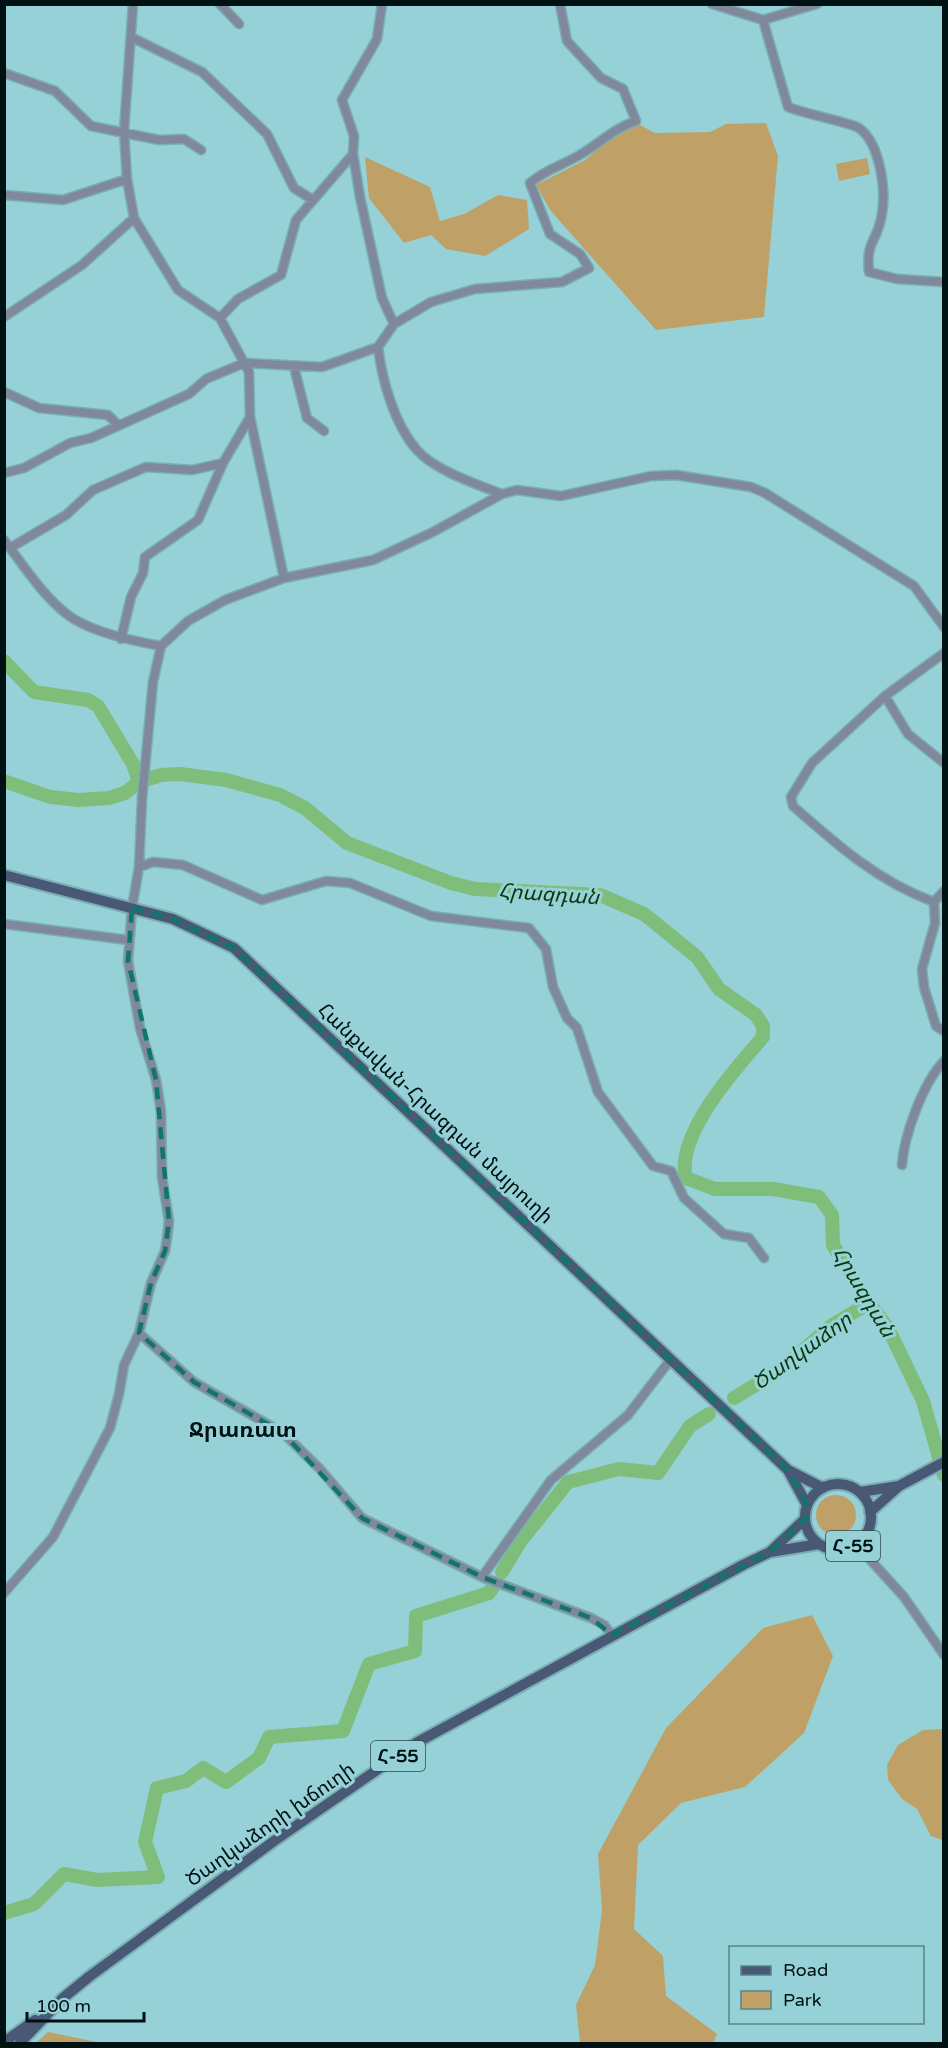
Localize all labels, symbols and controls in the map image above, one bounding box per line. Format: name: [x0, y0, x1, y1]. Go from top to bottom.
water label: Հրազդան: [498, 879, 601, 911]
street label: Հանքավան-Հրազդան մայրուղի: [313, 998, 558, 1229]
water label: Հրազդան: [827, 1243, 901, 1343]
water label: Ծաղկաձոր: [748, 1307, 857, 1396]
district label: Ջրառատ: [189, 1417, 297, 1443]
road number: Հ-55: [826, 1531, 880, 1561]
road number: Հ-55: [371, 1741, 425, 1771]
street label: Ծաղկաձորի խճուղի: [182, 1758, 360, 1892]
legend: [729, 1946, 924, 2024]
text: Road: [783, 1959, 828, 1981]
scale bar: [27, 1985, 144, 2023]
text: Park: [783, 1989, 822, 2011]
text: 100 m: [36, 1995, 91, 2017]

